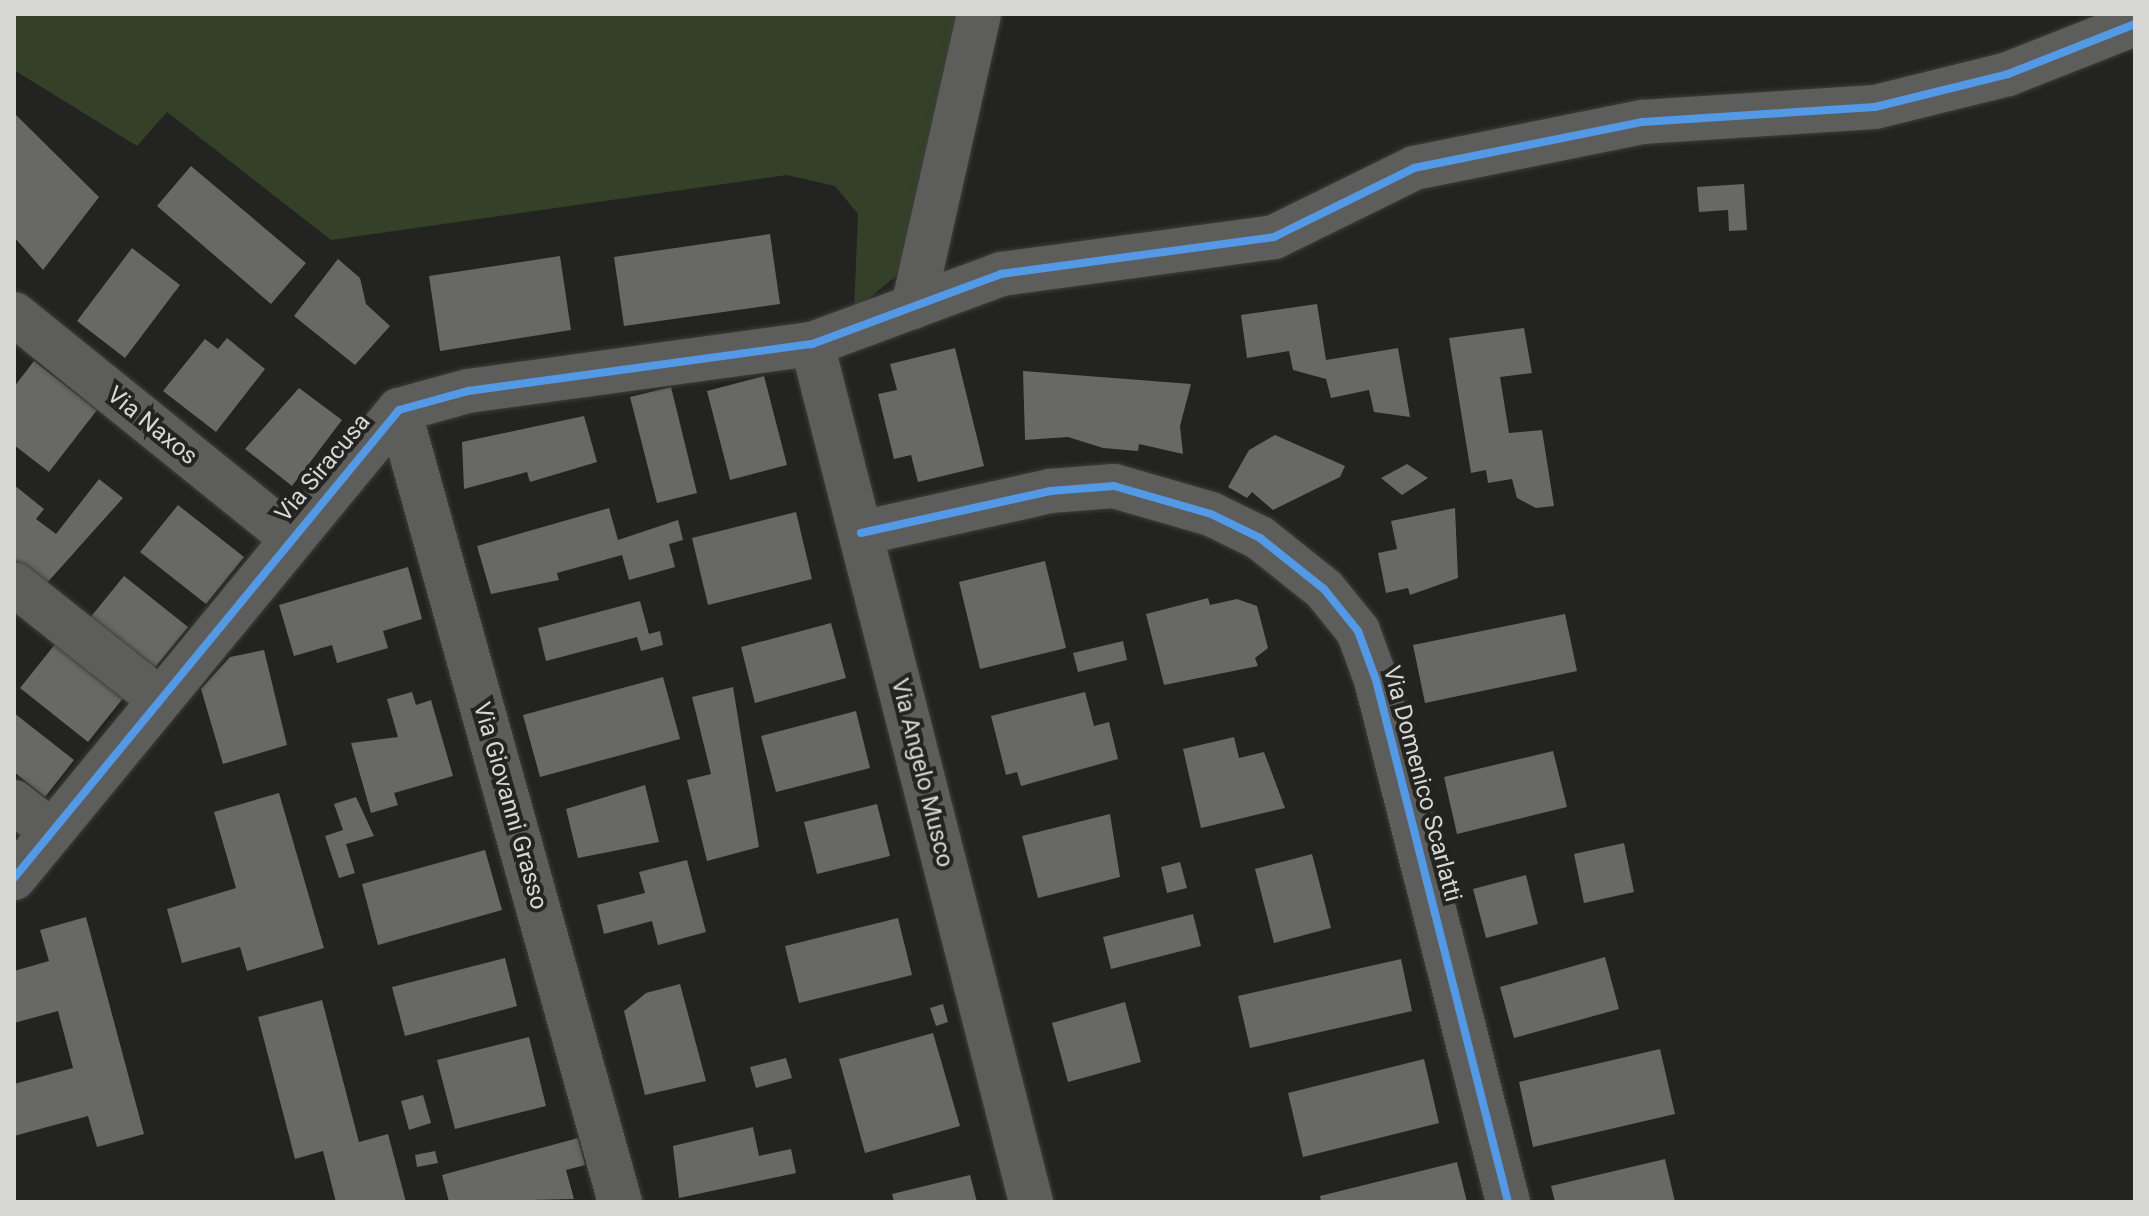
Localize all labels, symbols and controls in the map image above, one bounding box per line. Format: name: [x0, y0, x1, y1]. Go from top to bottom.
street label: Via Naxos: [101, 381, 203, 471]
street label: Via Siracusa: [269, 408, 377, 528]
street label: Via Domenico Scarlatti: [1377, 663, 1467, 905]
street label: Via Angelo Musco: [885, 676, 959, 870]
street label: Via Giovanni Grasso: [467, 699, 553, 913]

